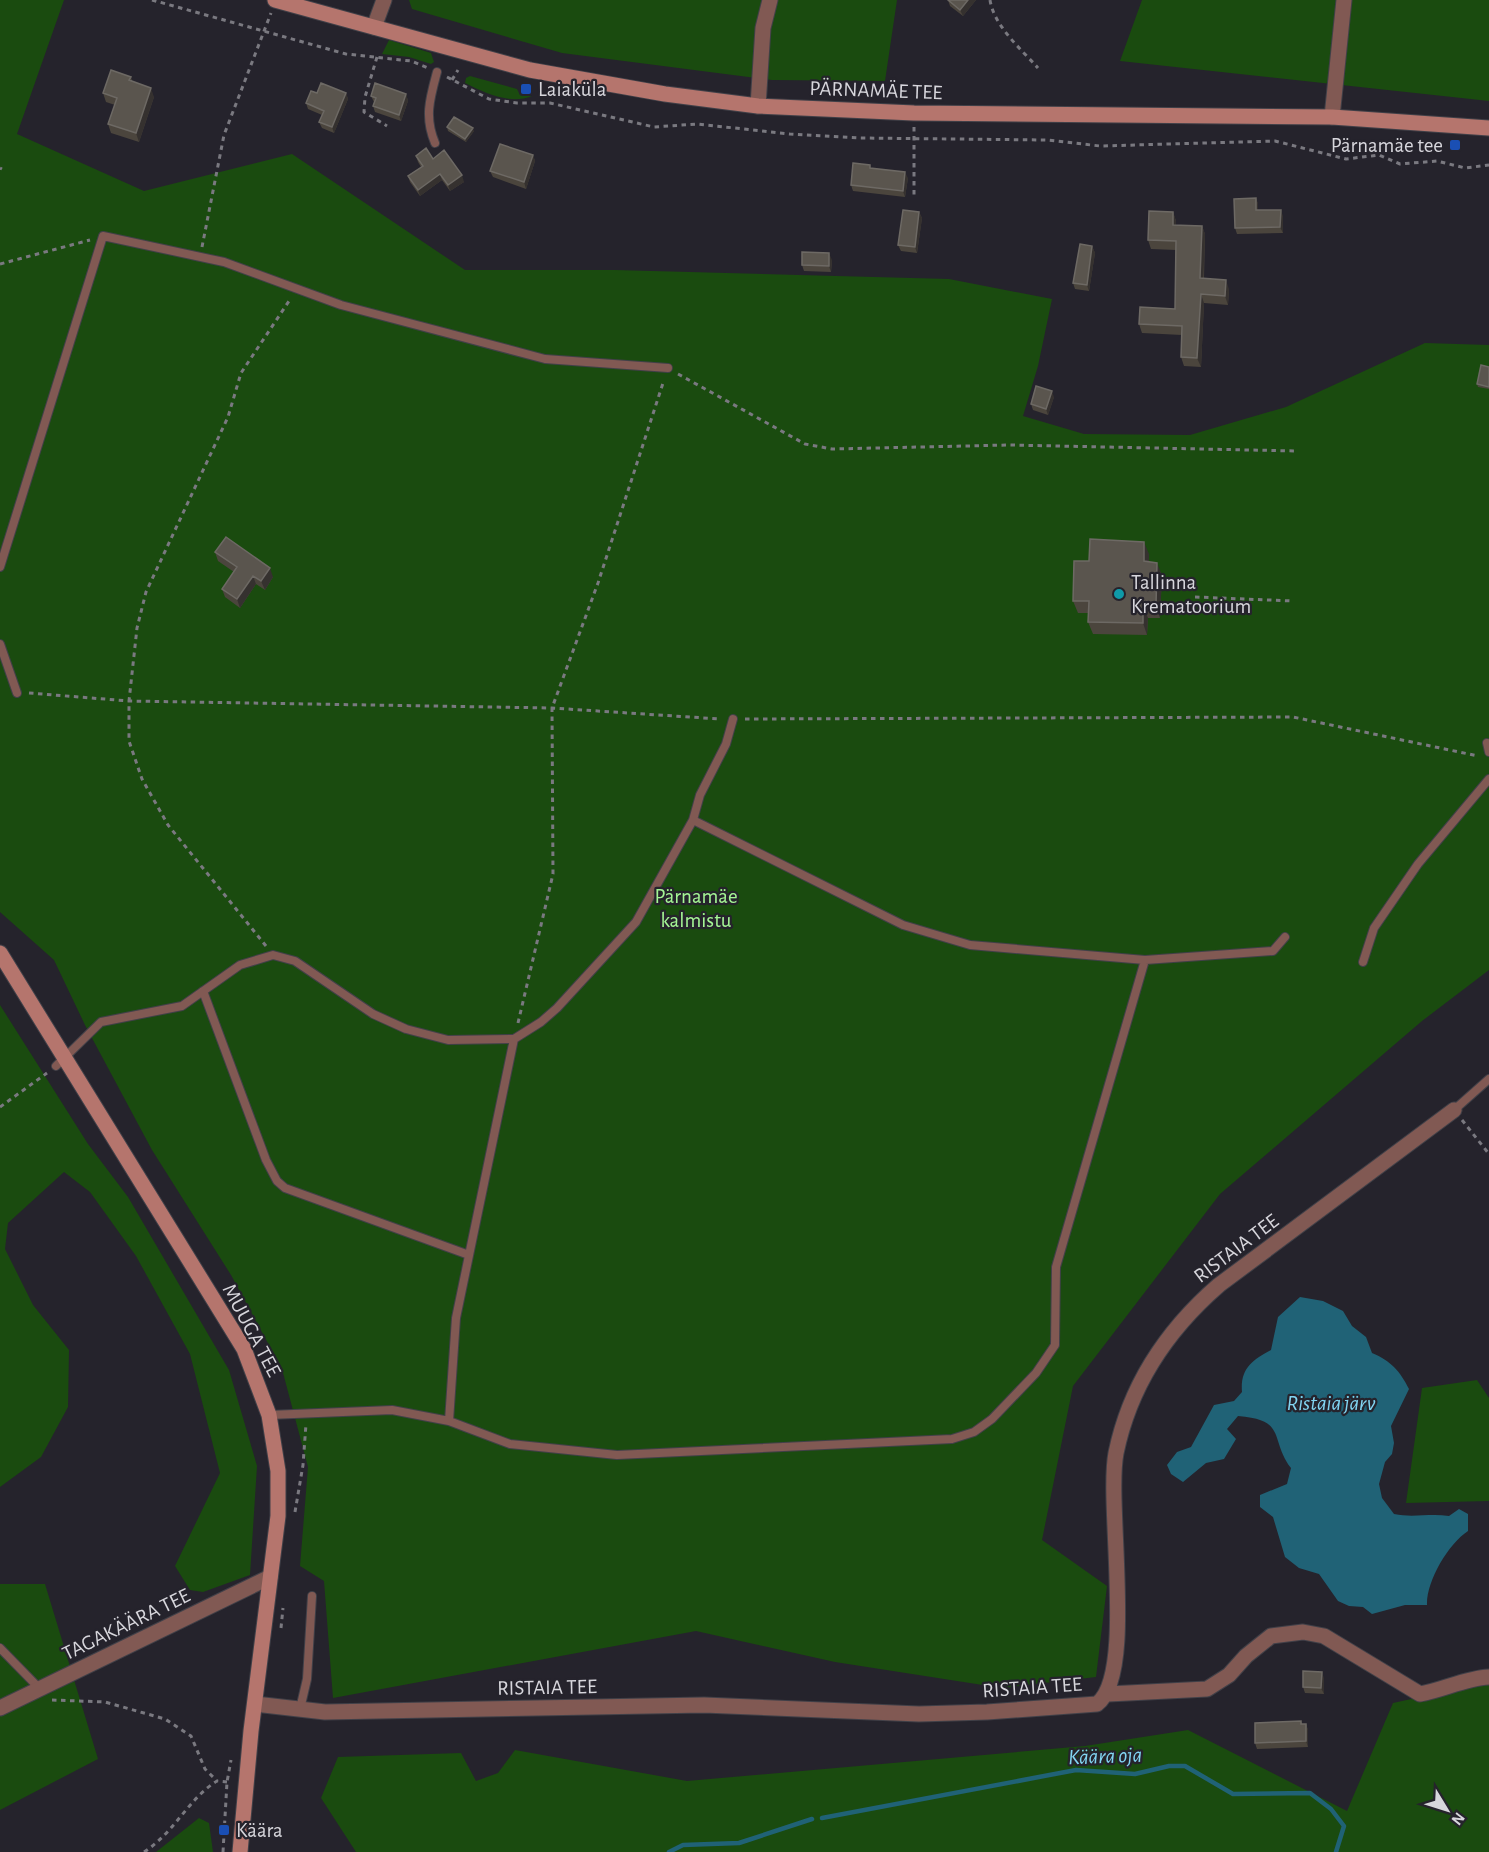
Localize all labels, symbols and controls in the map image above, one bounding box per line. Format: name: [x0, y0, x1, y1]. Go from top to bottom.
street label: PÄRNAMÄE TEE: [809, 77, 943, 103]
place label: Laiaküla: [538, 79, 607, 100]
marker: Laiaküla: [519, 82, 533, 96]
place label: Pärnamäe tee: [1331, 135, 1443, 156]
marker: Pärnamäe tee: [1448, 138, 1462, 152]
place label: Tallinna Krematoorium: [1131, 572, 1251, 617]
marker: Tallinna Krematoorium: [1112, 587, 1126, 601]
park label: Pärnamäe kalmistu: [654, 886, 738, 931]
street label: RISTAIA TEE: [1190, 1210, 1283, 1287]
street label: MUUGA TEE: [218, 1280, 285, 1380]
water label: Ristaia järv: [1287, 1392, 1375, 1414]
street label: TAGAKÄÄRA TEE: [59, 1584, 193, 1664]
street label: RISTAIA TEE: [981, 1674, 1083, 1701]
street label: RISTAIA TEE: [497, 1676, 597, 1699]
water label: Käära oja: [1068, 1744, 1142, 1768]
north arrow: [1417, 1780, 1477, 1840]
text: N: [1448, 1809, 1468, 1828]
place label: Käära: [236, 1820, 283, 1841]
marker: Käära: [217, 1823, 231, 1837]

